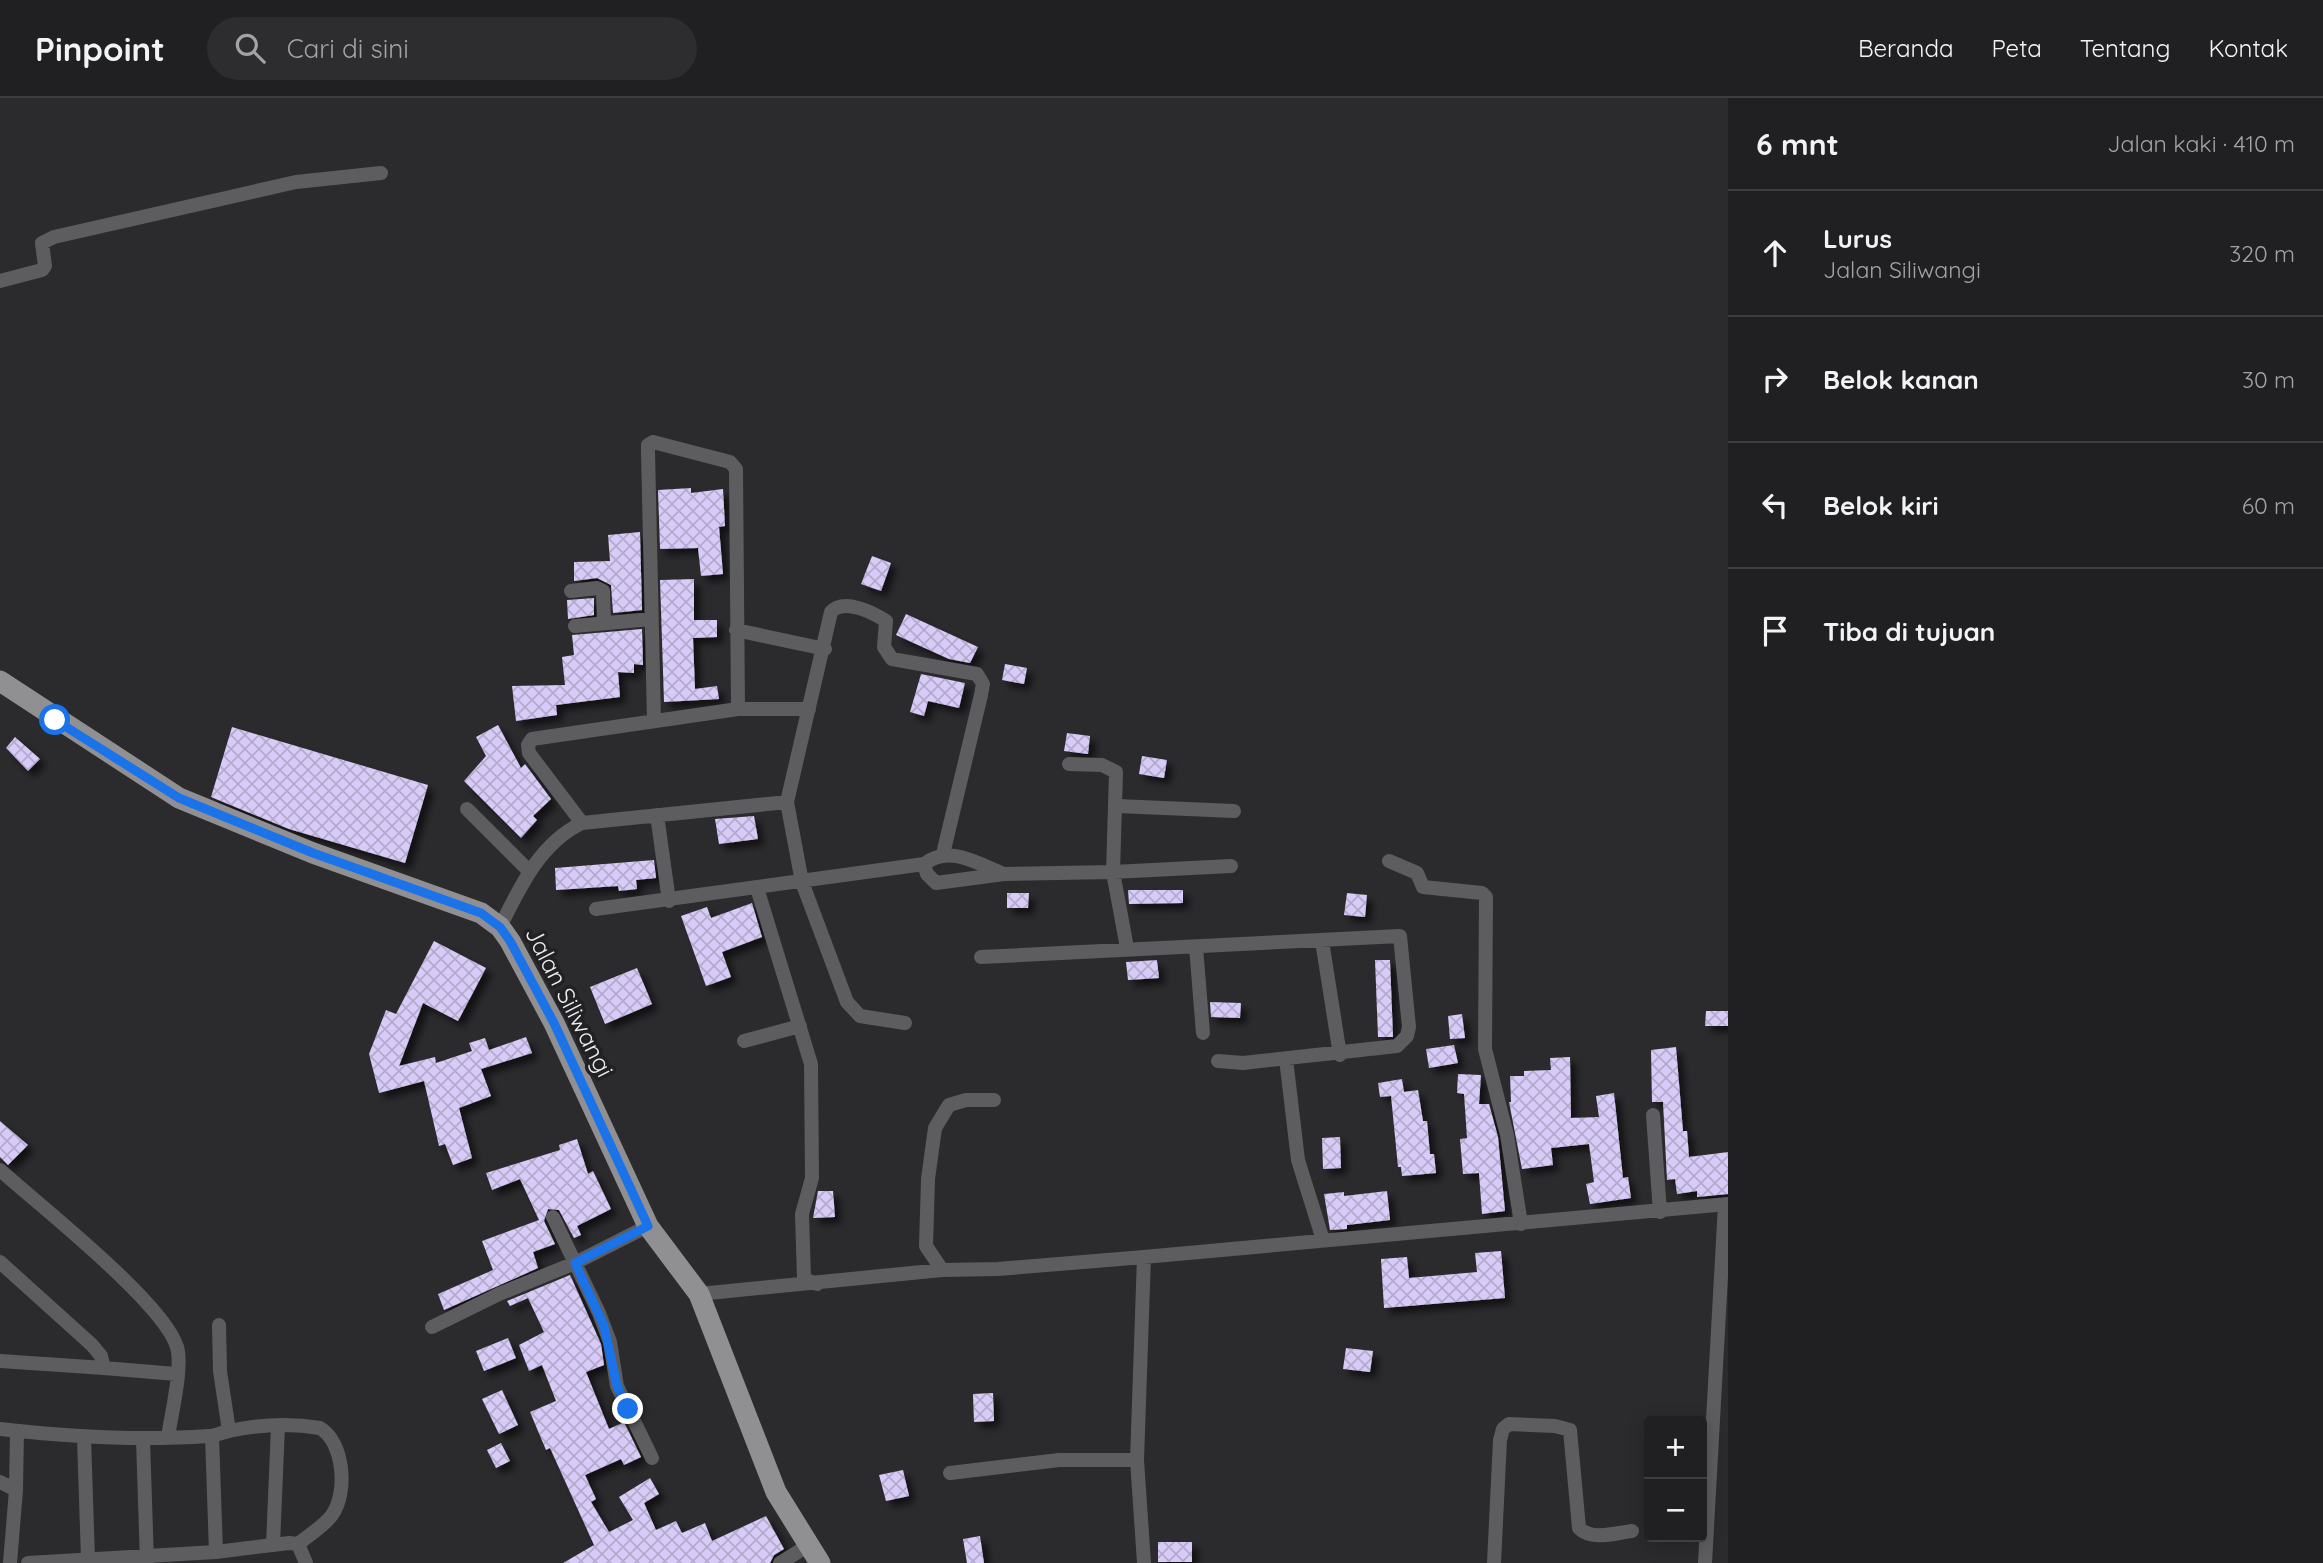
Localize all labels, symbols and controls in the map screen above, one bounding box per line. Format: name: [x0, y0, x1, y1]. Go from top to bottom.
search box: [207, 17, 697, 80]
text: Pinpoint: [35, 28, 165, 69]
icon: search: [231, 29, 269, 67]
text: Cari di sini: [287, 32, 409, 65]
text: Beranda: [1858, 33, 1954, 63]
text: Peta: [1992, 33, 2042, 63]
text: Tentang: [2080, 33, 2170, 63]
text: Kontak: [2208, 33, 2288, 63]
text: 6 mnt: [1756, 125, 1839, 163]
text: Jalan kaki · 410 m: [2107, 129, 2295, 158]
text: Lurus: [1823, 222, 1892, 255]
icon: ahead: [1756, 234, 1794, 272]
text: 320 m: [2229, 239, 2295, 268]
text: Jalan Siliwangi: [1823, 255, 1981, 284]
icon: right: [1756, 360, 1794, 398]
text: Belok kanan: [1823, 363, 1979, 396]
text: 30 m: [2242, 365, 2295, 394]
icon: left: [1756, 486, 1794, 524]
text: Belok kiri: [1823, 489, 1939, 522]
text: 60 m: [2242, 491, 2295, 520]
icon: arrive: [1756, 612, 1794, 650]
text: Tiba di tujuan: [1823, 615, 1995, 648]
route start: [39, 704, 70, 735]
street label: Jalan Siliwangi: [519, 921, 621, 1082]
route end: [612, 1393, 643, 1424]
map controls: [1644, 1416, 1707, 1542]
button: +: [1644, 1416, 1707, 1479]
button: −: [1644, 1479, 1707, 1542]

